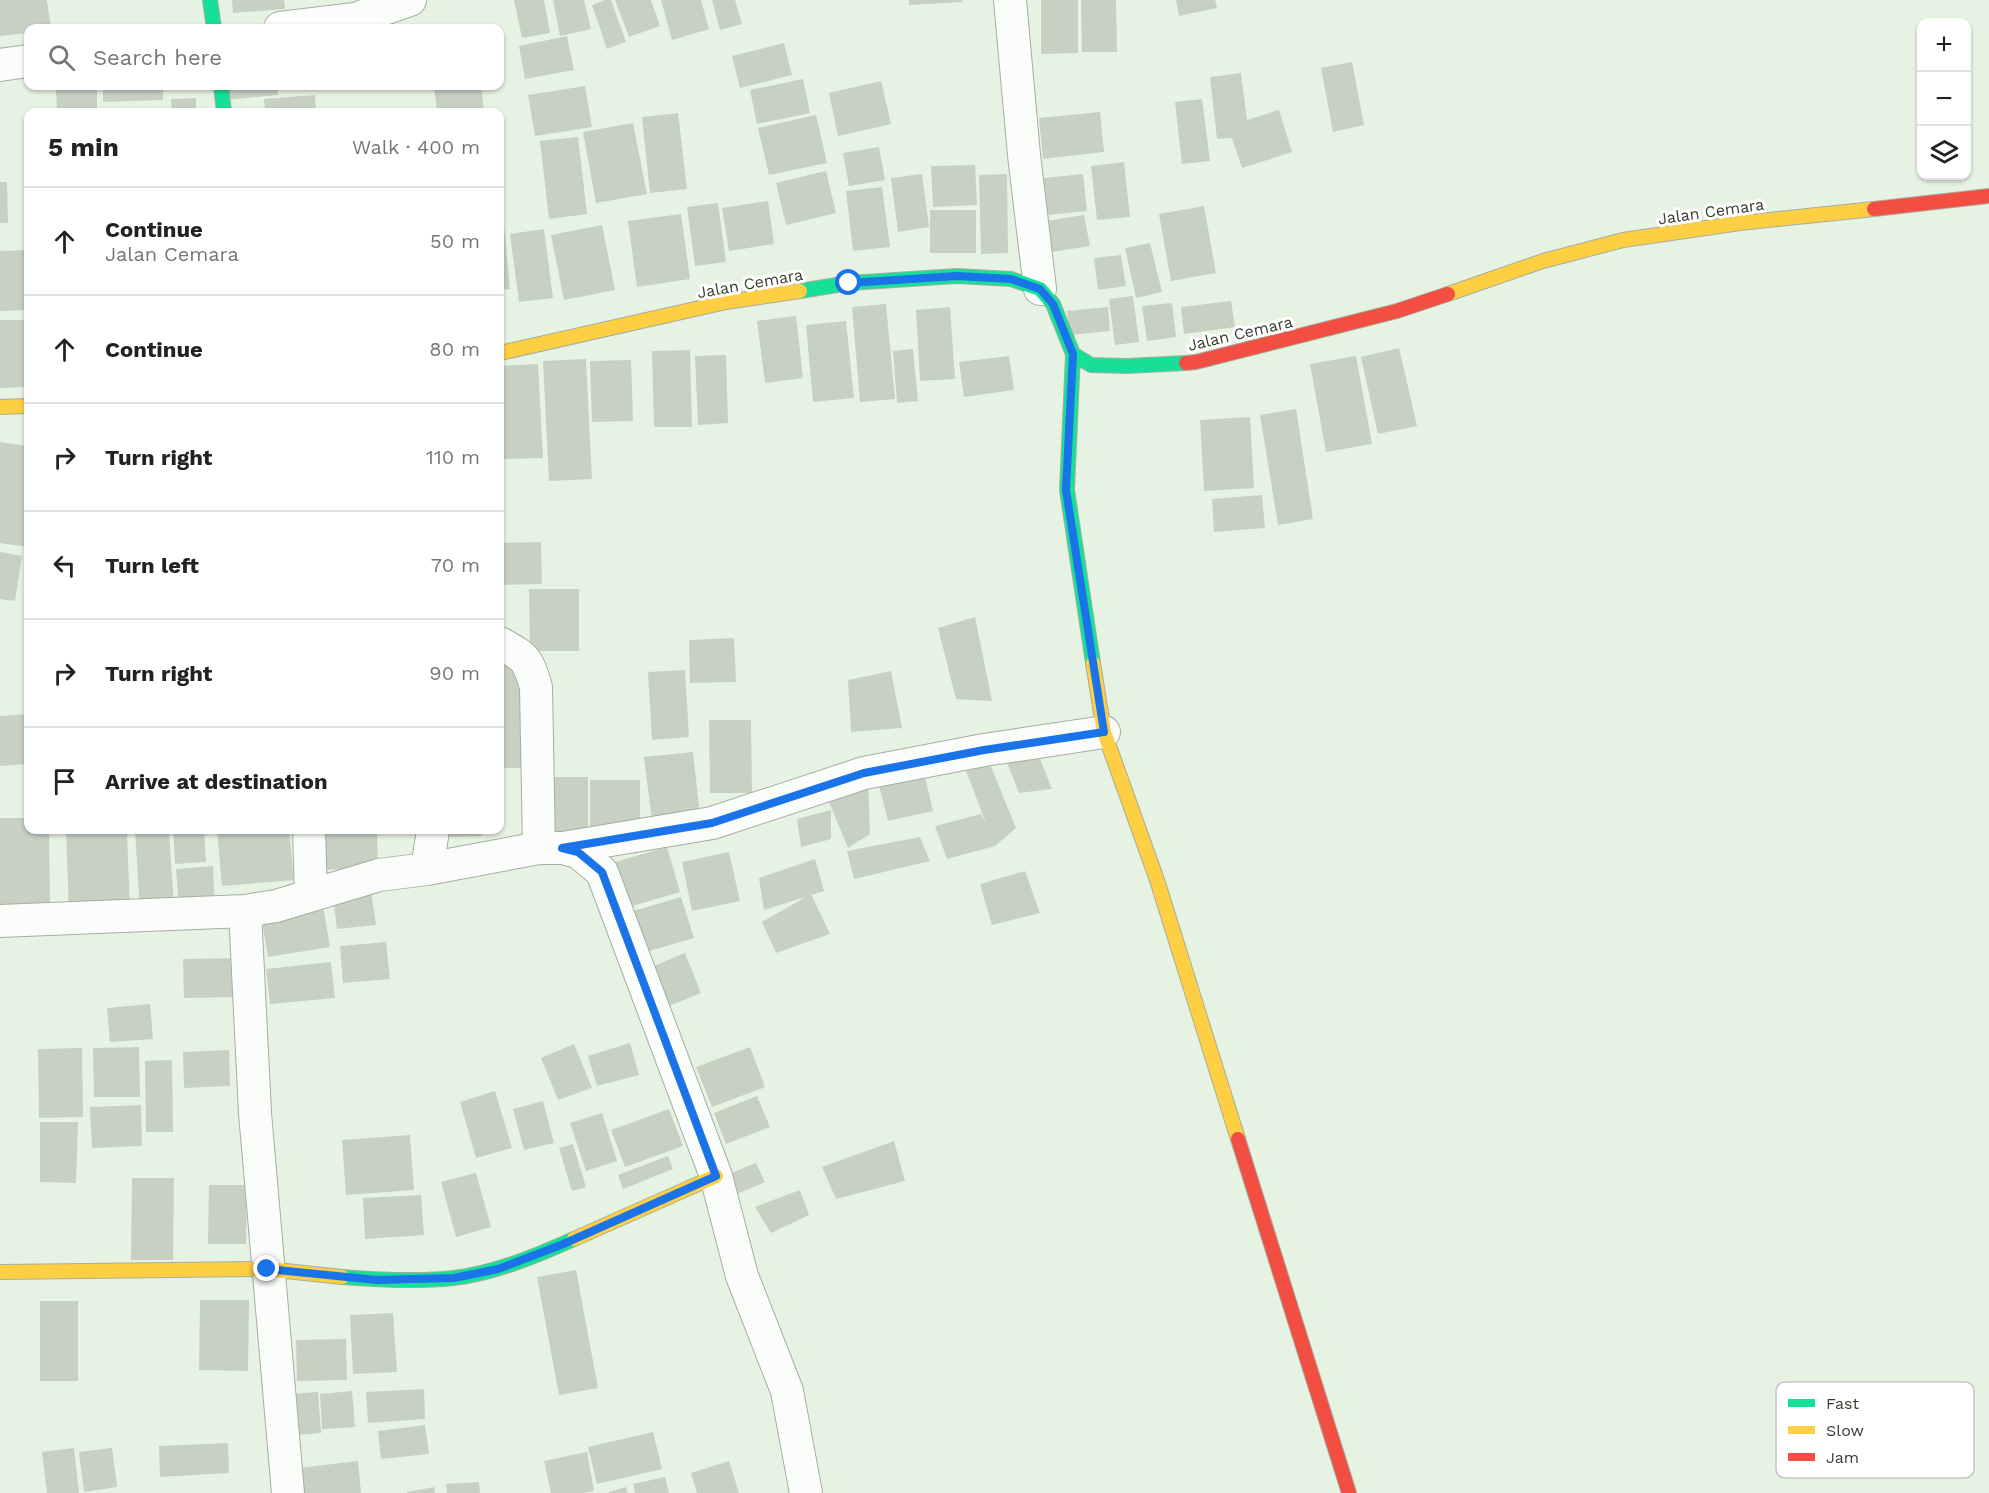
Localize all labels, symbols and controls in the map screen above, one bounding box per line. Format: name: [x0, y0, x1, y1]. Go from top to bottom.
map controls: [1917, 18, 1971, 180]
button: +: [1917, 18, 1971, 72]
search box: [24, 24, 504, 90]
icon: search: [45, 41, 78, 74]
text: Search here: [93, 45, 222, 70]
button: −: [1917, 72, 1971, 126]
button: layers: [1917, 126, 1971, 180]
text: 5 min: [48, 132, 119, 162]
text: Walk · 400 m: [352, 135, 480, 159]
street label: Jalan Cemara: [1657, 195, 1765, 228]
text: Continue: [105, 217, 203, 242]
icon: ahead: [48, 225, 81, 258]
text: 50 m: [430, 229, 480, 253]
text: Jalan Cemara: [105, 242, 239, 266]
street label: Jalan Cemara: [696, 265, 804, 302]
route start: [835, 269, 861, 295]
street label: Jalan Cemara: [1186, 312, 1294, 355]
icon: ahead: [48, 333, 81, 366]
text: Continue: [105, 337, 203, 362]
text: 80 m: [429, 337, 480, 361]
icon: right: [48, 441, 81, 474]
text: Turn right: [105, 445, 212, 470]
text: 110 m: [426, 445, 480, 469]
icon: left: [48, 549, 81, 582]
text: Turn left: [105, 553, 199, 578]
text: 70 m: [431, 553, 480, 577]
icon: right: [48, 657, 81, 690]
text: Turn right: [105, 661, 212, 686]
text: 90 m: [429, 661, 480, 685]
icon: arrive: [48, 765, 81, 798]
text: Arrive at destination: [105, 769, 328, 794]
route end: [253, 1255, 279, 1281]
legend: [1776, 1382, 1974, 1478]
text: Fast: [1826, 1394, 1859, 1413]
text: Slow: [1826, 1421, 1864, 1440]
text: Jam: [1826, 1448, 1859, 1467]

